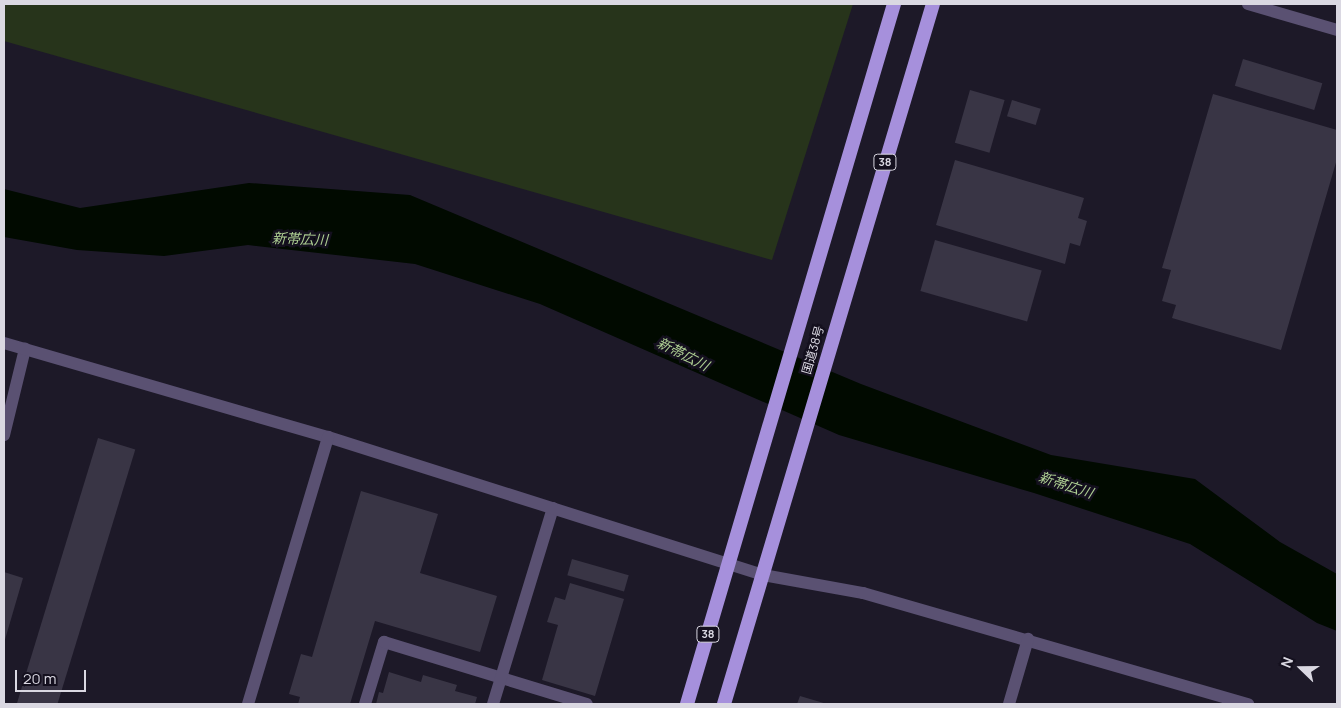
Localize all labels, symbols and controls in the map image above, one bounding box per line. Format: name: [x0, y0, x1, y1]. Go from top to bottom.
road number: 38: [872, 154, 898, 170]
water label: 新帯広川: [272, 230, 328, 248]
street label: 国道38号: [799, 324, 827, 376]
water label: 新帯広川: [654, 334, 712, 374]
water label: 新帯広川: [1037, 468, 1095, 502]
road number: 38: [696, 626, 720, 642]
north arrow: [1276, 643, 1326, 693]
text: N: [1276, 654, 1297, 670]
scale bar: [18, 660, 89, 692]
text: 20 m: [23, 668, 56, 689]

